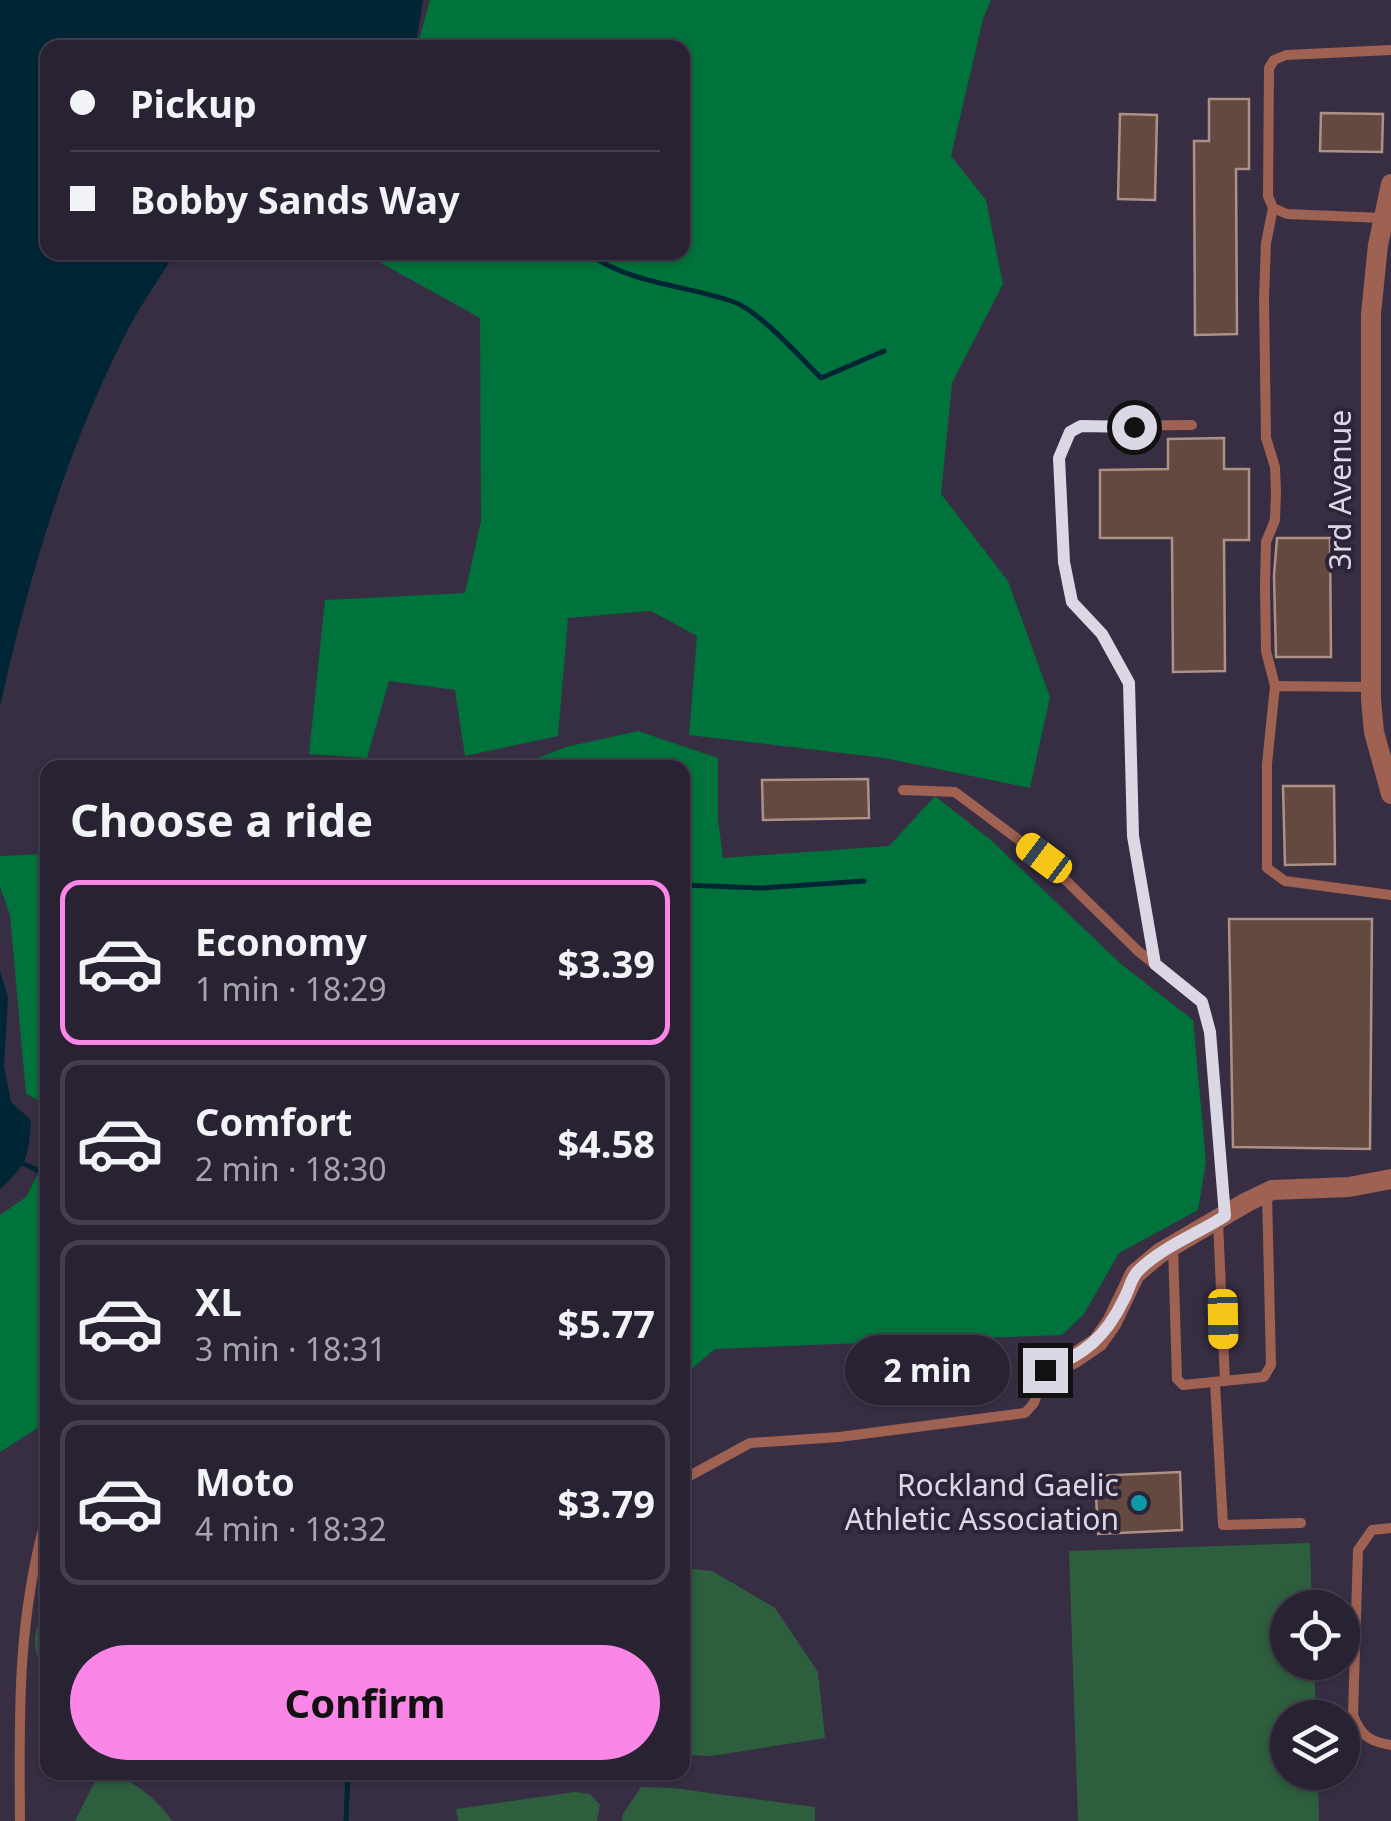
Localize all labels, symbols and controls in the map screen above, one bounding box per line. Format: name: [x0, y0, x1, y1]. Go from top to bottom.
text: Pickup: [130, 77, 257, 129]
text: Bobby Sands Way: [130, 173, 460, 225]
route start: [1112, 405, 1157, 450]
street label: 3rd Avenue: [1319, 410, 1360, 570]
text: Choose a ride: [70, 789, 373, 850]
car: [1011, 828, 1077, 888]
text: Economy: [195, 915, 367, 967]
icon: car: [75, 918, 165, 1008]
text: $3.39: [557, 937, 655, 989]
text: 1 min · 18:29: [195, 967, 387, 1010]
text: Comfort: [195, 1095, 352, 1147]
icon: car: [75, 1098, 165, 1188]
text: $4.58: [557, 1117, 655, 1169]
text: 2 min · 18:30: [195, 1147, 387, 1190]
text: XL: [195, 1275, 242, 1327]
icon: car: [75, 1278, 165, 1368]
car: [1207, 1289, 1239, 1349]
text: $5.77: [557, 1297, 655, 1349]
text: 3 min · 18:31: [195, 1327, 387, 1370]
callout: 2 min: [845, 1335, 1010, 1405]
text: 2 min: [883, 1348, 972, 1391]
route end: [1023, 1348, 1068, 1393]
text: Moto: [195, 1455, 295, 1507]
icon: car: [75, 1458, 165, 1548]
place label: Rockland Gaelic Athletic Association: [845, 1464, 1119, 1539]
text: $3.79: [557, 1477, 655, 1529]
marker: Rockland Gaelic Athletic Association: [1128, 1492, 1150, 1514]
text: 4 min · 18:32: [195, 1507, 387, 1550]
map controls: [1270, 1590, 1360, 1790]
button: locate: [1270, 1590, 1360, 1680]
button: Confirm: [70, 1645, 660, 1760]
button: layers: [1270, 1700, 1360, 1790]

